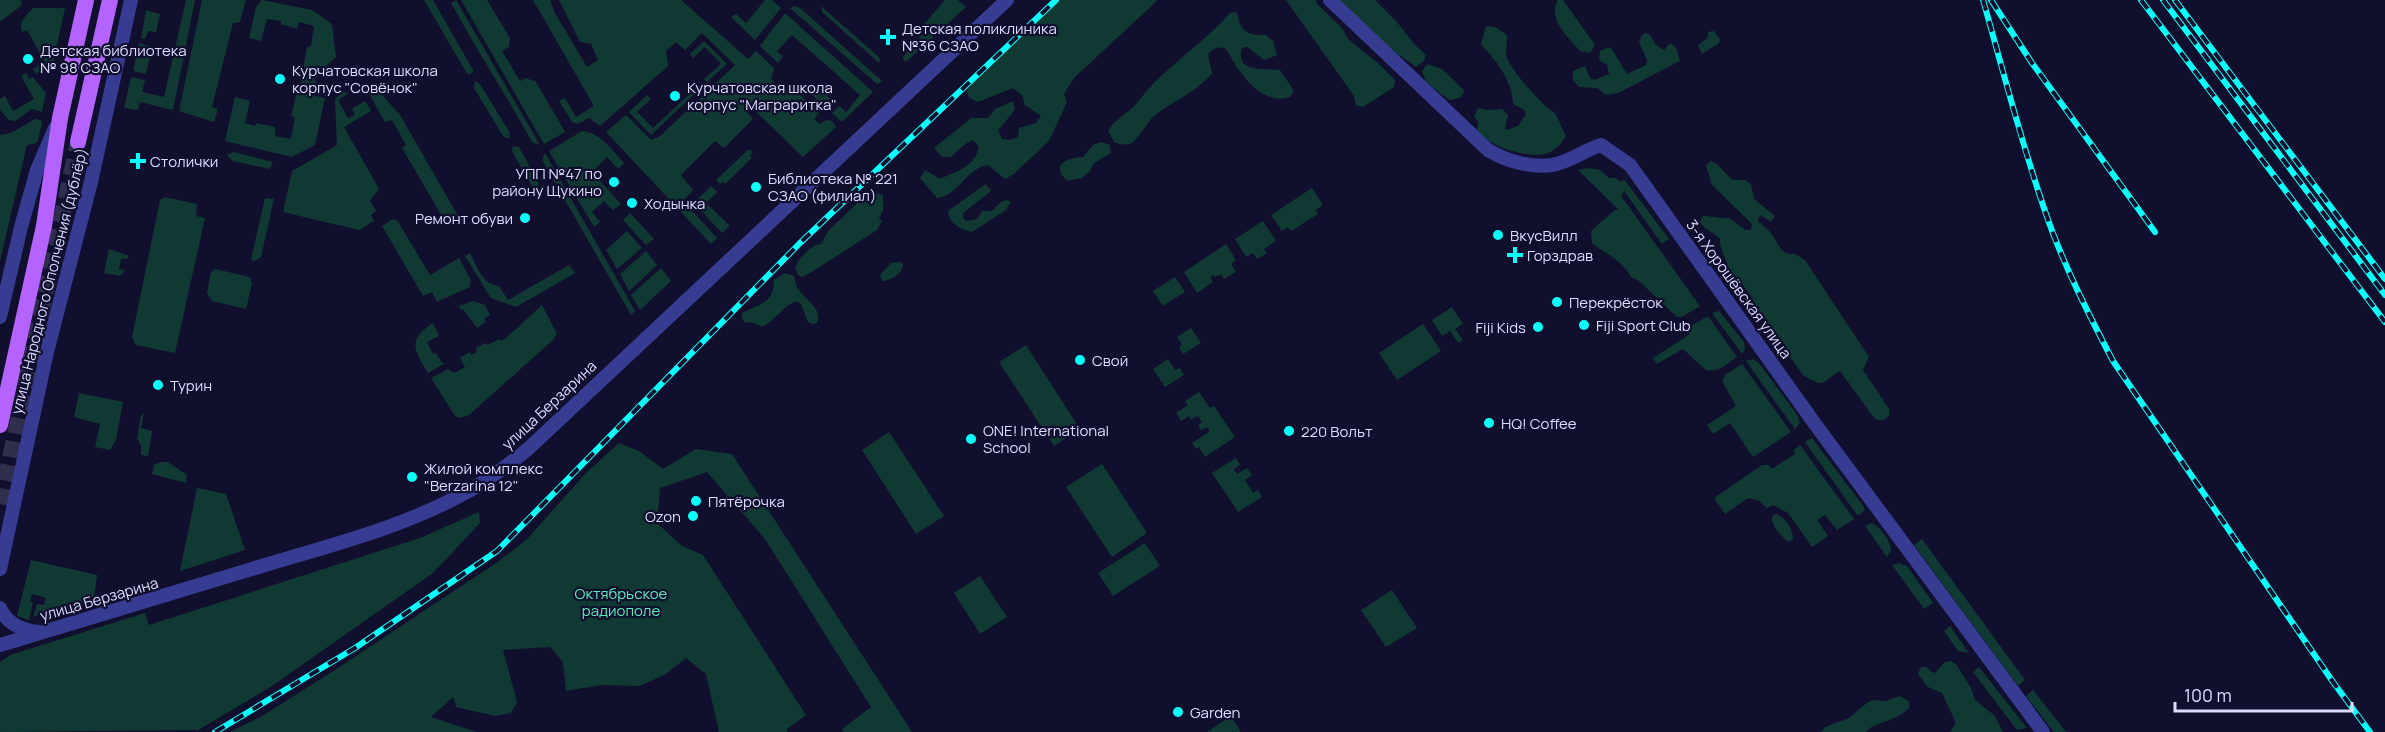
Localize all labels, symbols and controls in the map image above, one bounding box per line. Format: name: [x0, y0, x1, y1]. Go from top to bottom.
place label: Детская поликлиника №36 СЗАО: [902, 18, 1057, 56]
marker: Детская поликлиника №36 СЗАО: [879, 28, 897, 46]
place label: Детская библиотека № 98 СЗАО: [40, 40, 187, 78]
marker: Детская библиотека № 98 СЗАО: [21, 52, 35, 66]
place label: Курчатовская школа корпус "Совёнок": [292, 60, 438, 98]
marker: Курчатовская школа корпус "Совёнок": [273, 72, 287, 86]
place label: Курчатовская школа корпус "Маграритка": [687, 77, 837, 115]
marker: Курчатовская школа корпус "Маграритка": [668, 89, 682, 103]
street label: улица Народного Ополчения (дублёр): [6, 146, 92, 416]
place label: Столички: [150, 151, 218, 172]
marker: Столички: [131, 154, 145, 168]
place label: УПП №47 по району Щукино: [492, 163, 602, 201]
place label: Библиотека № 221 СЗАО (филиал): [768, 168, 898, 206]
marker: УПП №47 по району Щукино: [607, 175, 621, 189]
marker: Библиотека № 221 СЗАО (филиал): [749, 180, 763, 194]
place label: Ходынка: [644, 193, 705, 214]
marker: Ходынка: [625, 196, 639, 210]
place label: Ремонт обуви: [415, 208, 513, 229]
marker: Ремонт обуви: [518, 211, 532, 225]
street label: 3-я Хорошёвская улица: [1681, 215, 1797, 363]
place label: ВкусВилл: [1510, 225, 1578, 246]
marker: ВкусВилл: [1491, 228, 1505, 242]
place label: Горздрав: [1527, 245, 1593, 266]
marker: Горздрав: [1508, 248, 1522, 262]
place label: Перекрёсток: [1569, 292, 1663, 313]
marker: Перекрёсток: [1550, 295, 1564, 309]
place label: Fiji Sport Club: [1596, 315, 1691, 336]
place label: Fiji Kids: [1476, 317, 1526, 338]
marker: Fiji Sport Club: [1577, 318, 1591, 332]
marker: Fiji Kids: [1531, 320, 1545, 334]
place label: Свой: [1092, 350, 1128, 371]
marker: Свой: [1073, 353, 1087, 367]
street label: улица Берзарина: [497, 356, 601, 454]
place label: Турин: [170, 375, 212, 396]
marker: Турин: [151, 378, 165, 392]
place label: HQ! Coffee: [1501, 413, 1577, 434]
marker: HQ! Coffee: [1482, 416, 1496, 430]
place label: ONE! International School: [983, 420, 1109, 458]
place label: 220 Вольт: [1301, 421, 1373, 442]
marker: 220 Вольт: [1282, 424, 1296, 438]
marker: ONE! International School: [964, 432, 978, 446]
place label: Жилой комплекс "Berzarina 12": [424, 458, 543, 496]
marker: Жилой комплекс "Berzarina 12": [405, 470, 419, 484]
place label: Пятёрочка: [708, 491, 785, 512]
marker: Пятёрочка: [689, 494, 703, 508]
place label: Ozon: [645, 506, 681, 527]
marker: Ozon: [686, 509, 700, 523]
street label: улица Берзарина: [37, 572, 161, 626]
park label: Октябрьское радиополе: [575, 583, 668, 621]
scale bar: [2175, 675, 2352, 713]
text: 100 m: [2184, 683, 2232, 707]
place label: Garden: [1190, 702, 1241, 723]
marker: Garden: [1171, 705, 1185, 719]

